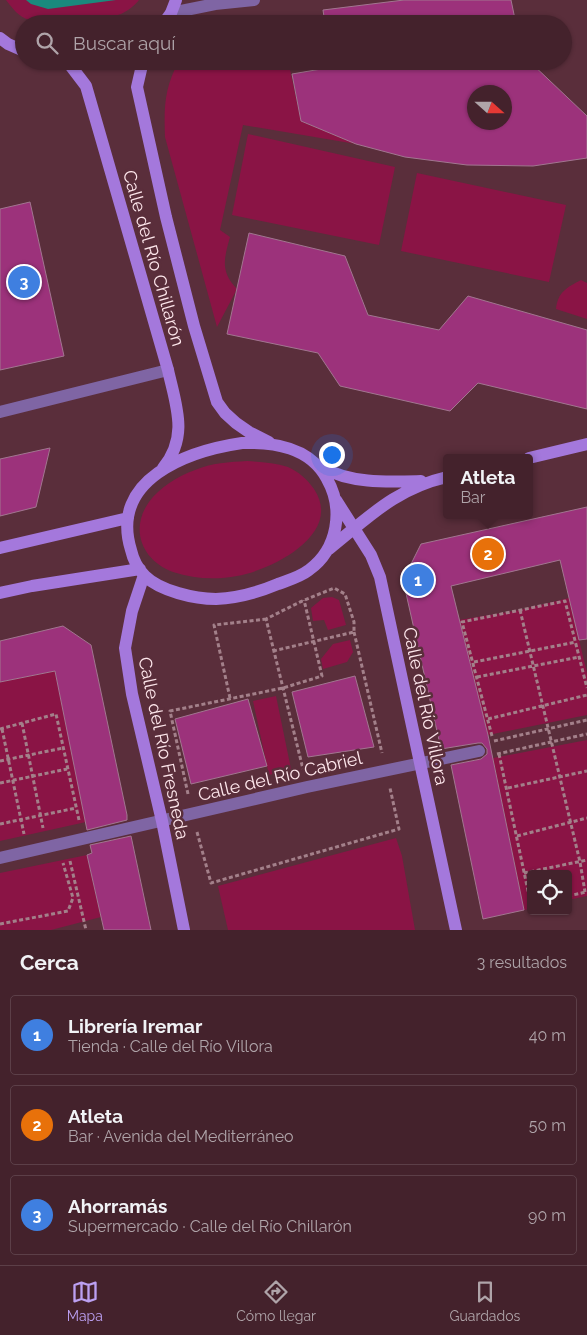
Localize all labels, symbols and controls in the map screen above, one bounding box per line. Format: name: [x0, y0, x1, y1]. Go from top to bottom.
search box: [15, 15, 572, 70]
icon: search: [33, 29, 61, 57]
text: Buscar aquí: [73, 32, 175, 54]
north arrow: [467, 85, 512, 130]
street label: Calle del Río Chillarón: [119, 167, 189, 349]
pin: 3: [8, 263, 40, 301]
your location: [319, 442, 345, 468]
popup: [443, 454, 533, 519]
text: Atleta: [460, 466, 516, 488]
text: Bar: [460, 488, 485, 507]
pin: 2: [472, 535, 504, 573]
pin: 1: [402, 561, 434, 599]
street label: Calle del Río Villora: [399, 625, 453, 787]
street label: Calle del Río Fresneda: [134, 655, 194, 841]
street label: Calle del Río Cabriel: [196, 747, 364, 805]
map controls: [527, 870, 572, 915]
button: locate: [527, 870, 572, 915]
text: Cerca: [20, 950, 79, 975]
text: 3 resultados: [477, 953, 567, 972]
text: Librería Iremar: [68, 1015, 202, 1037]
text: 1: [33, 1026, 41, 1045]
text: 40 m: [529, 1026, 566, 1045]
text: Tienda · Calle del Río Villora: [68, 1037, 273, 1056]
text: Atleta: [68, 1105, 123, 1127]
text: 2: [32, 1116, 42, 1135]
text: 50 m: [529, 1116, 566, 1135]
text: Bar · Avenida del Mediterráneo: [68, 1127, 294, 1146]
text: Ahorramás: [68, 1195, 167, 1217]
text: 3: [33, 1206, 41, 1225]
text: 90 m: [528, 1206, 566, 1225]
text: Supermercado · Calle del Río Chillarón: [68, 1217, 352, 1236]
tab: Mapa: [67, 1278, 103, 1324]
tab: Cómo llegar: [236, 1278, 316, 1324]
tab: Guardados: [449, 1278, 520, 1324]

